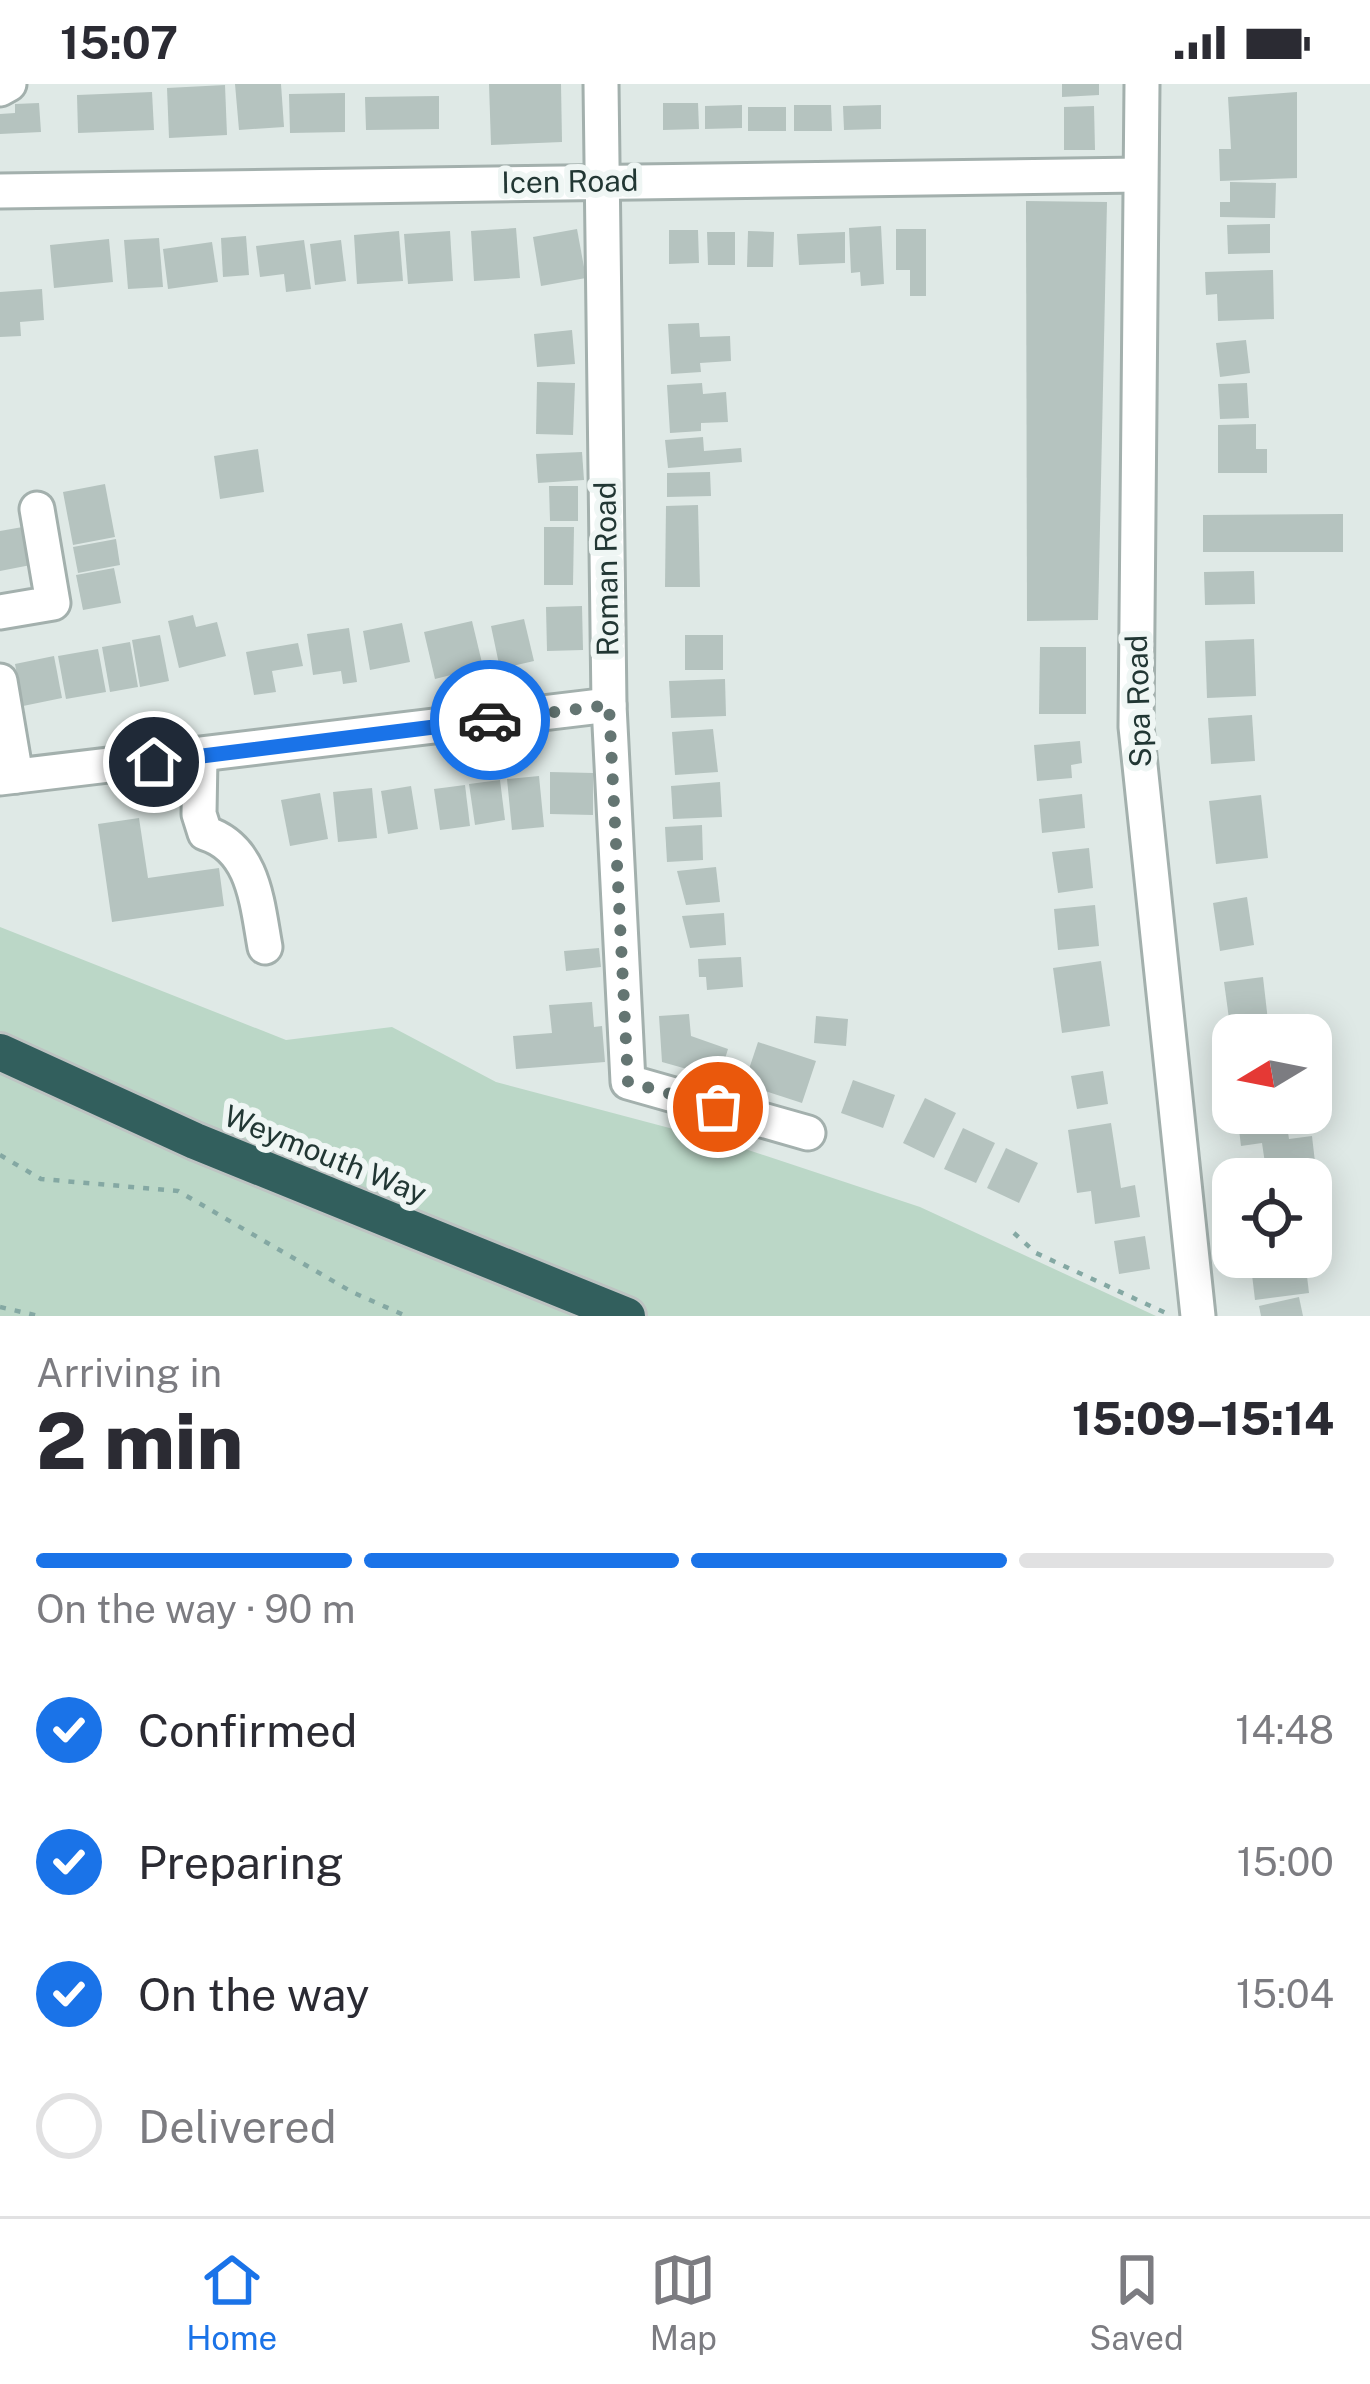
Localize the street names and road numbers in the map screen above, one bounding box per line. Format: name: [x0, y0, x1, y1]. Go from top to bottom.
street label: Icen Road: [501, 162, 639, 200]
street label: Roman Road: [586, 481, 626, 657]
street label: Spa Road: [1118, 634, 1158, 768]
street label: Weymouth Way: [219, 1097, 432, 1211]

